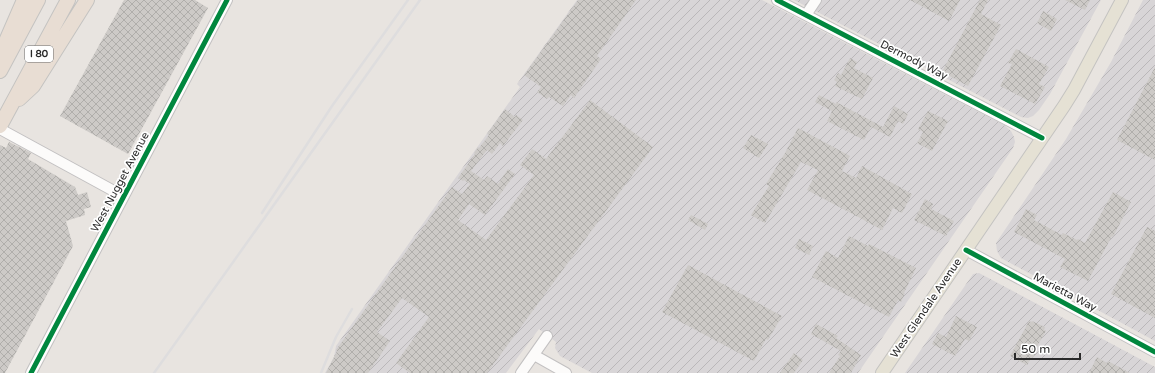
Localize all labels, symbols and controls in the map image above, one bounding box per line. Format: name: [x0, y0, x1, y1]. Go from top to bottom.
street label: Dermody Way: [878, 37, 950, 83]
road number: I 80: [25, 46, 53, 62]
street label: West Nugget Avenue: [88, 130, 152, 234]
street label: West Glendale Avenue: [888, 256, 964, 360]
street label: Marietta Way: [1031, 270, 1099, 314]
scale bar: [1015, 335, 1080, 361]
text: 50 m: [1021, 342, 1050, 356]

